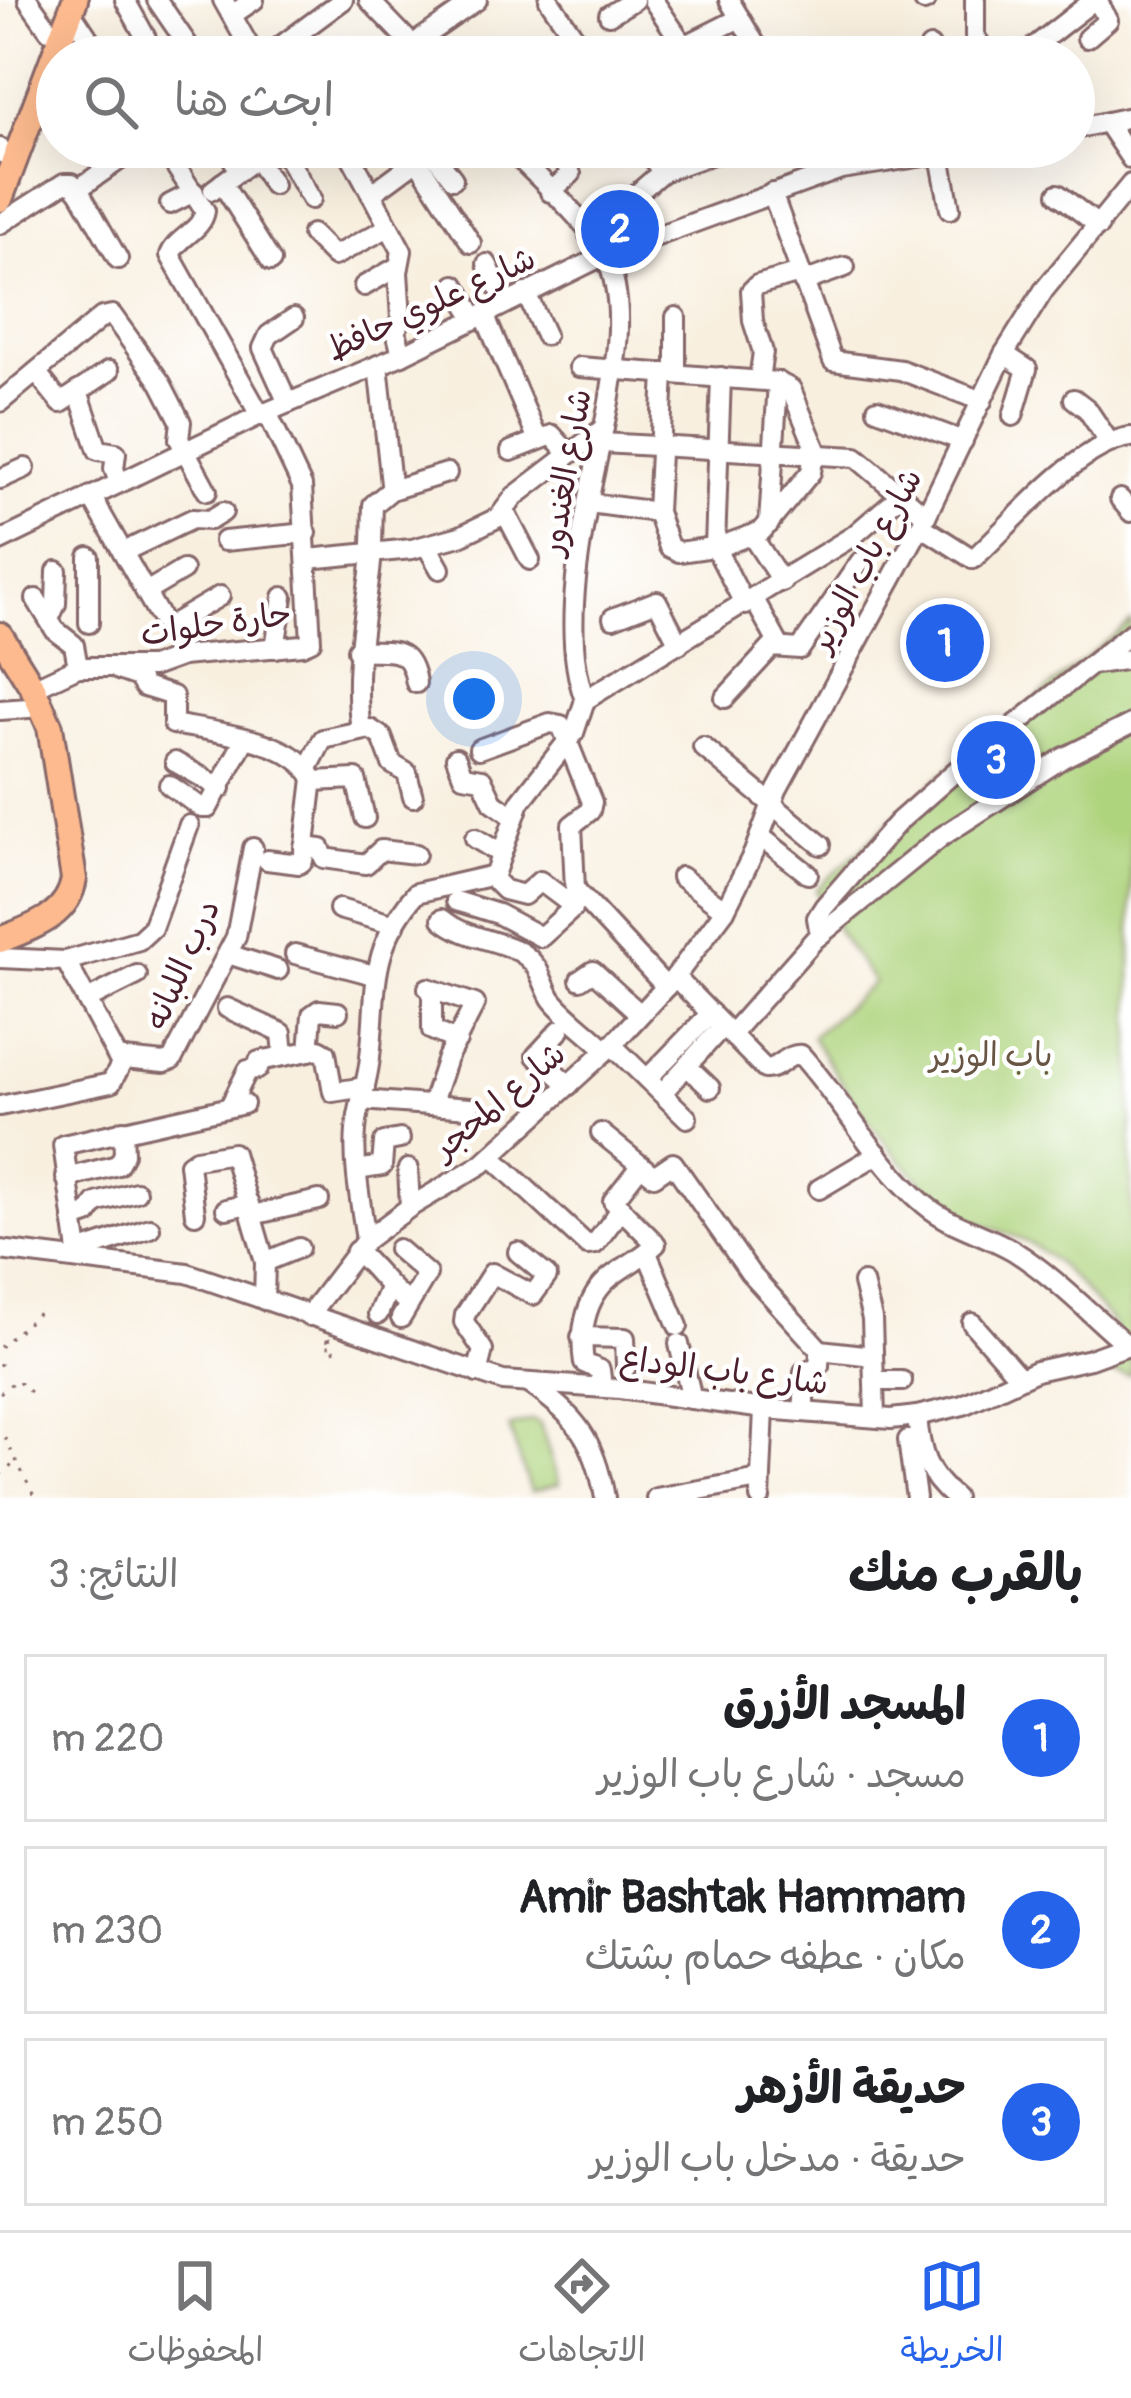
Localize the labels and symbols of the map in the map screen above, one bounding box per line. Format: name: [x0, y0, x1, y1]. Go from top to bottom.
pin: 2: [581, 184, 659, 274]
street label: شارع علوي حافظ: [320, 238, 543, 372]
street label: شارع الغندور: [531, 386, 603, 562]
street label: شارع باب الوزير: [799, 461, 933, 662]
street label: حارة حلوات: [138, 593, 294, 655]
pin: 1: [906, 598, 984, 688]
your location: [444, 669, 504, 729]
pin: 3: [957, 715, 1035, 805]
street label: درب اللبانه: [135, 893, 229, 1037]
street label: شارع المحجر: [422, 1033, 575, 1172]
park label: باب الوزير: [926, 1035, 1053, 1076]
street label: شارع باب الوداع: [617, 1338, 831, 1406]

